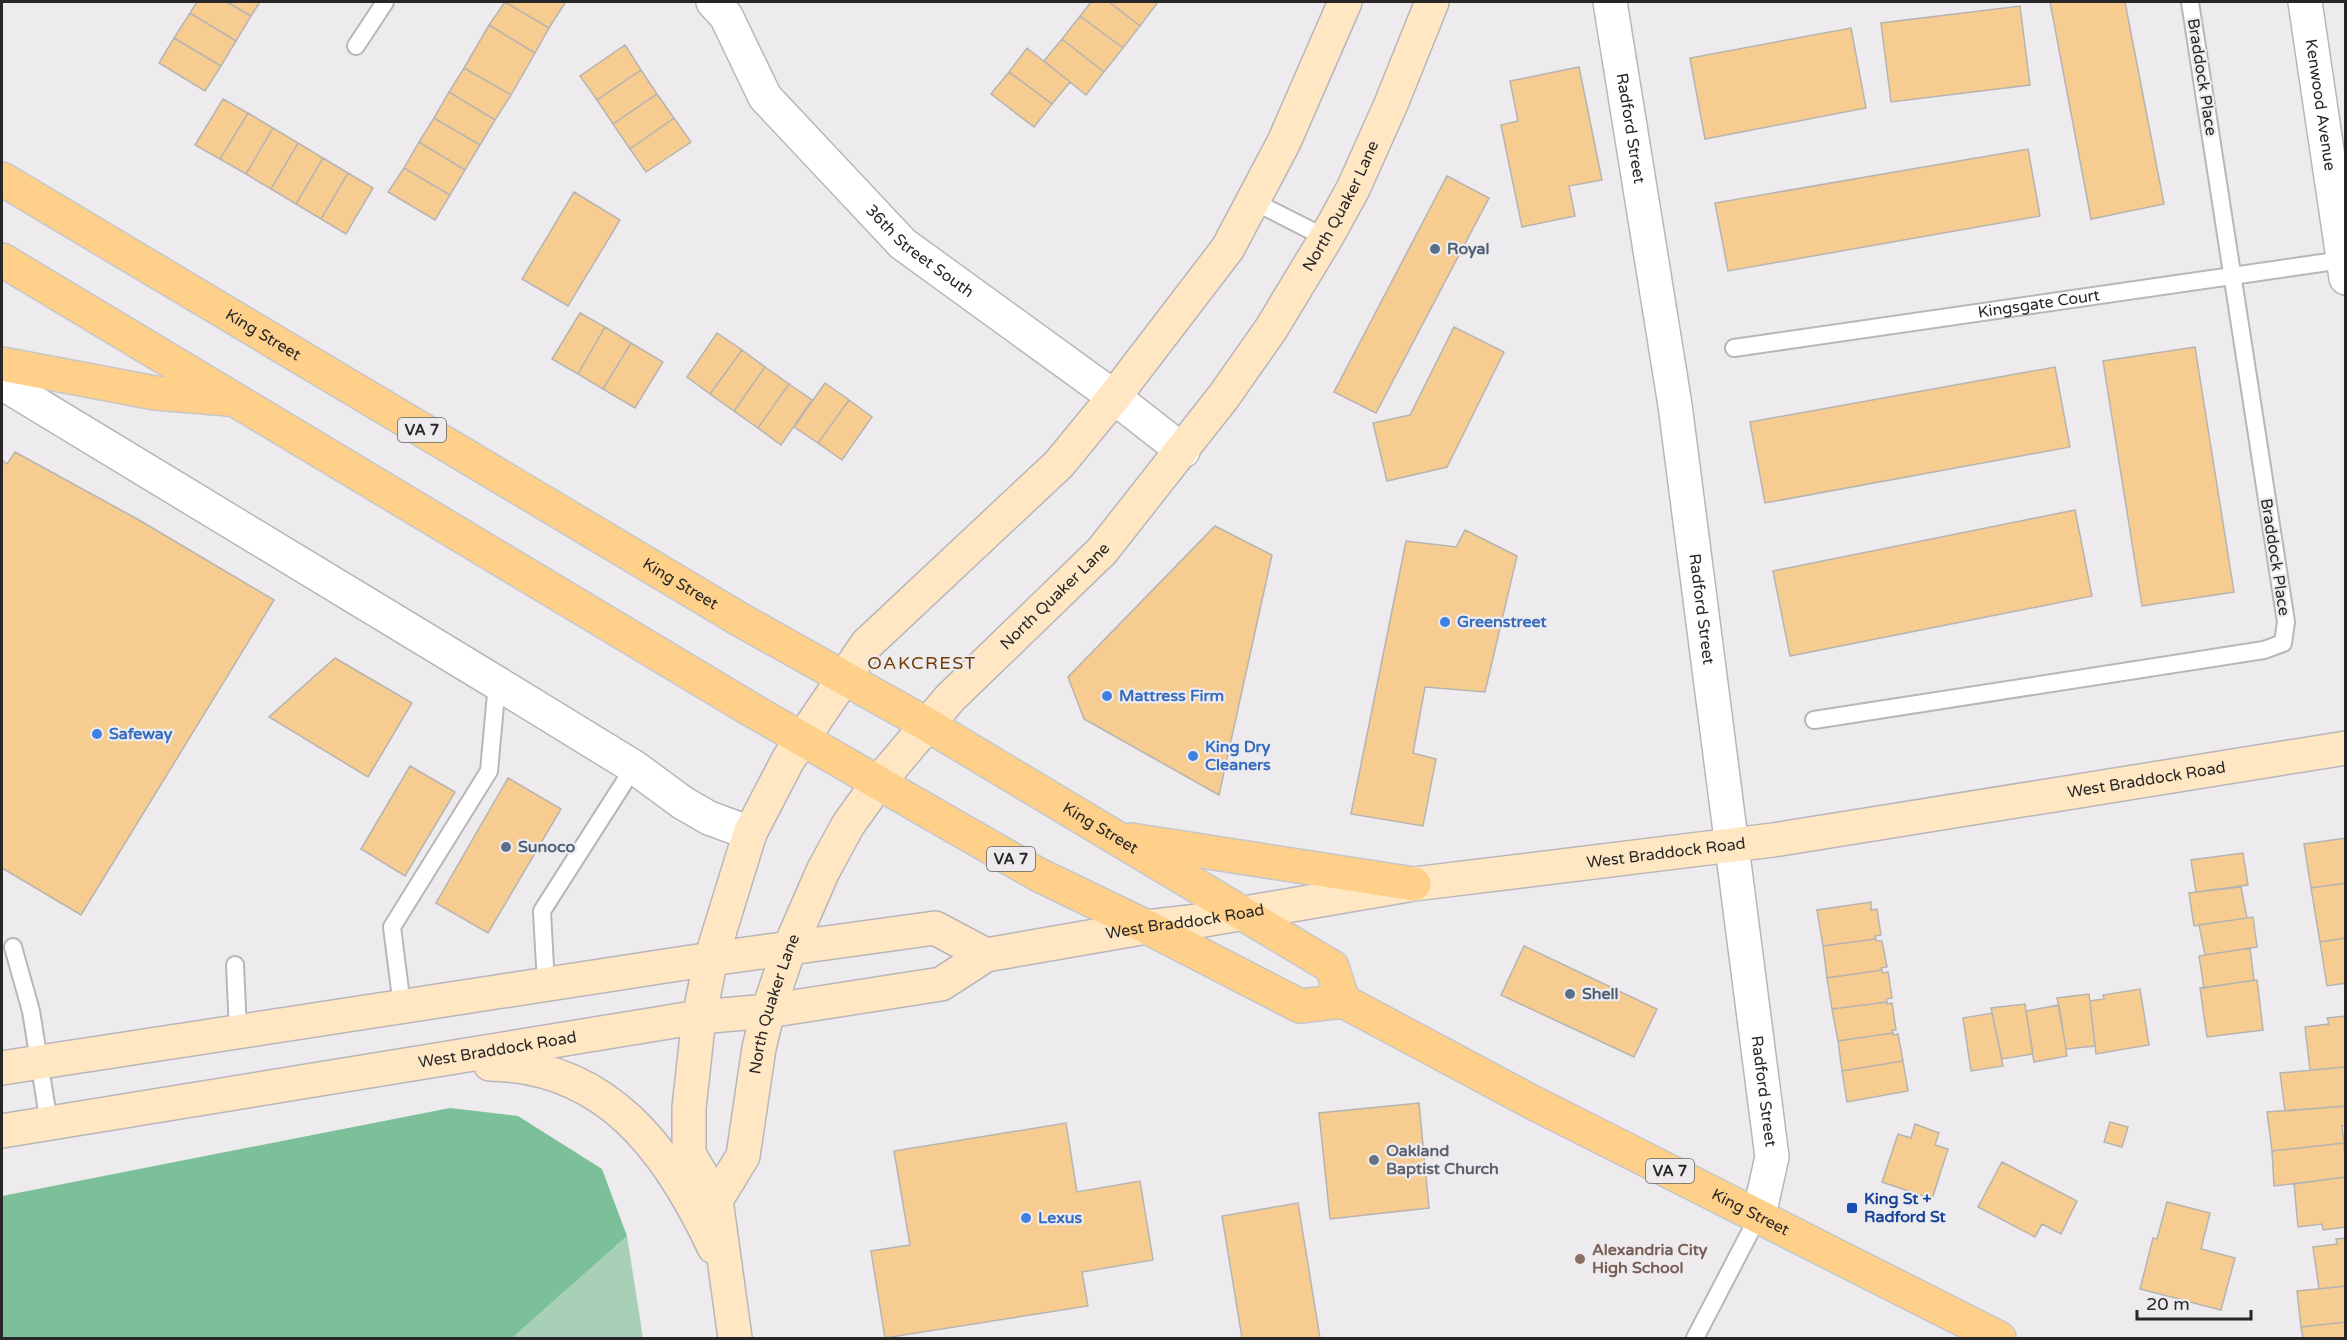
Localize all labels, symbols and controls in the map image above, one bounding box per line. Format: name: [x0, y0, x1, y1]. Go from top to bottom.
street label: Braddock Place: [2183, 17, 2221, 137]
street label: Kenwood Avenue: [2301, 38, 2340, 172]
street label: Radford Street: [1612, 72, 1649, 185]
street label: North Quaker Lane: [1298, 137, 1383, 275]
street label: 36th Street South: [861, 200, 978, 302]
place label: Royal: [1447, 239, 1489, 259]
marker: Royal: [1428, 242, 1442, 256]
street label: Kingsgate Court: [1976, 285, 2101, 323]
street label: King Street: [222, 305, 304, 365]
road number: VA 7: [398, 418, 446, 442]
street label: Braddock Place: [2256, 497, 2294, 617]
street label: North Quaker Lane: [996, 539, 1114, 654]
street label: Radford Street: [1684, 552, 1718, 666]
street label: King Street: [639, 554, 722, 614]
place label: Greenstreet: [1457, 612, 1548, 632]
marker: Greenstreet: [1438, 615, 1452, 629]
district label: OAKCREST: [867, 652, 977, 674]
place label: Mattress Firm: [1119, 686, 1224, 706]
marker: Mattress Firm: [1100, 689, 1114, 703]
place label: Safeway: [109, 724, 173, 744]
marker: Safeway: [90, 727, 104, 741]
place label: King Dry Cleaners: [1205, 737, 1271, 775]
marker: King Dry Cleaners: [1186, 749, 1200, 763]
street label: West Braddock Road: [2066, 757, 2227, 803]
street label: King Street: [1059, 798, 1142, 859]
street label: West Braddock Road: [1585, 833, 1747, 873]
place label: Sunoco: [518, 837, 575, 857]
marker: Sunoco: [499, 840, 513, 854]
road number: VA 7: [987, 847, 1035, 871]
street label: West Braddock Road: [1104, 900, 1266, 944]
street label: North Quaker Lane: [745, 931, 804, 1076]
place label: Shell: [1582, 984, 1619, 1004]
marker: Shell: [1563, 987, 1577, 1001]
street label: West Braddock Road: [417, 1027, 578, 1073]
street label: Radford Street: [1746, 1034, 1781, 1148]
place label: Oakland Baptist Church: [1386, 1141, 1499, 1179]
marker: Oakland Baptist Church: [1367, 1153, 1381, 1167]
road number: VA 7: [1646, 1159, 1694, 1183]
street label: King Street: [1708, 1184, 1793, 1240]
place label: King St + Radford St: [1864, 1189, 1947, 1227]
marker: King St + Radford St: [1845, 1201, 1859, 1215]
place label: Lexus: [1038, 1208, 1083, 1228]
marker: Lexus: [1019, 1211, 1033, 1225]
place label: Alexandria City High School: [1592, 1240, 1708, 1278]
marker: Alexandria City High School: [1573, 1252, 1587, 1266]
scale bar: [2137, 1283, 2251, 1321]
text: 20 m: [2146, 1293, 2190, 1315]

